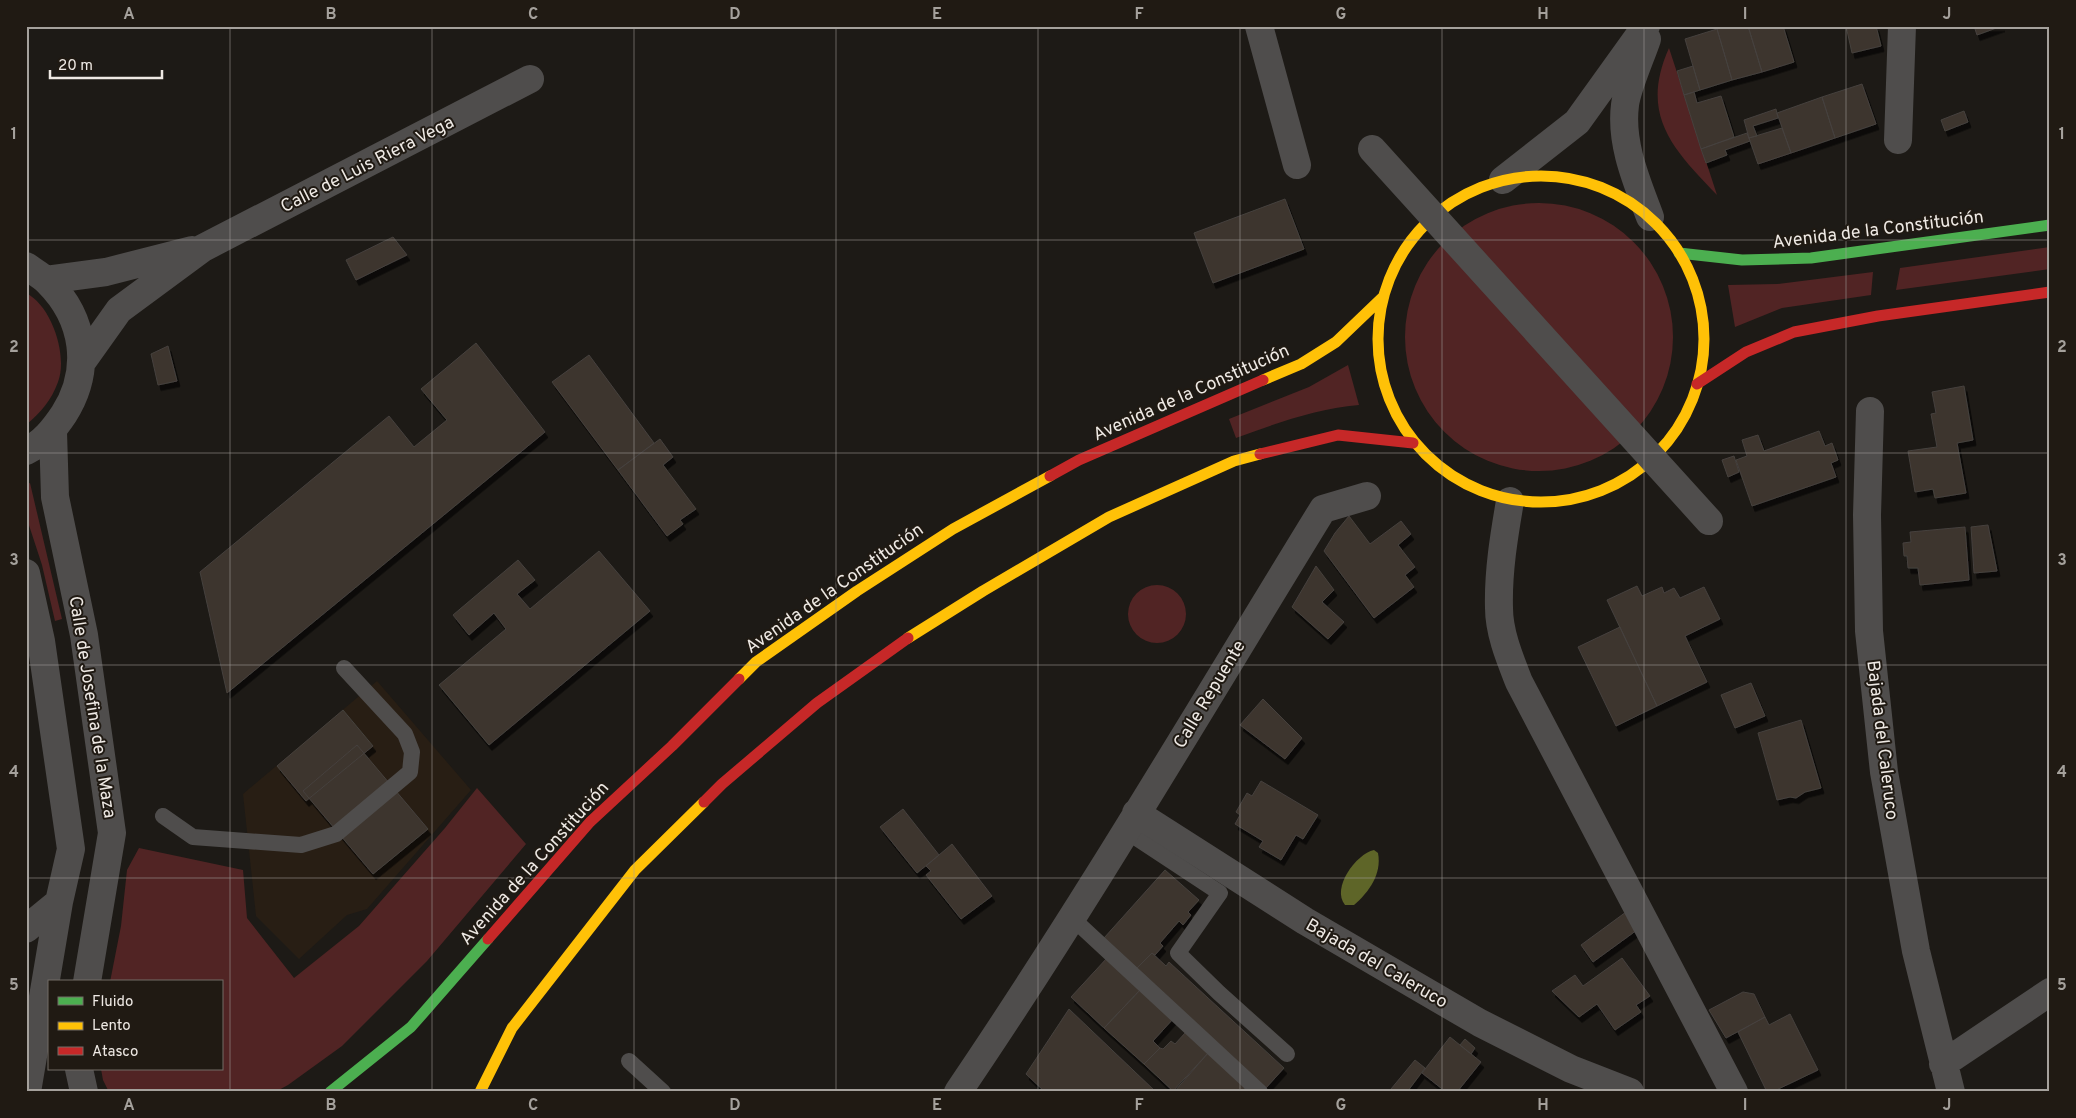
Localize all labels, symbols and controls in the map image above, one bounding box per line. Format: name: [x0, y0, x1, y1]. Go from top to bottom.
text: A: [123, 5, 135, 25]
text: B: [325, 5, 337, 25]
text: C: [528, 5, 538, 25]
text: D: [729, 5, 741, 25]
text: E: [932, 5, 942, 25]
text: F: [1134, 5, 1144, 25]
text: G: [1336, 5, 1346, 25]
text: H: [1537, 5, 1549, 25]
text: I: [1743, 5, 1747, 25]
text: J: [1943, 5, 1951, 25]
scale bar: [50, 48, 162, 80]
text: 20 m: [58, 57, 93, 76]
street label: Calle de Luis Riera Vega: [277, 112, 458, 219]
text: 1: [11, 125, 17, 145]
text: 1: [2059, 125, 2065, 145]
street label: Avenida de la Constitución: [1771, 206, 1985, 255]
text: 2: [9, 338, 19, 358]
text: 2: [2057, 338, 2067, 358]
street label: Avenida de la Constitución: [1090, 340, 1293, 447]
street label: Avenida de la Constitución: [741, 519, 929, 660]
text: 3: [9, 551, 19, 571]
text: 3: [2057, 551, 2067, 571]
street label: Calle de Josefina de la Maza: [63, 594, 120, 820]
street label: Calle Repuente: [1169, 637, 1252, 753]
street label: Bajada del Caleruco: [1860, 659, 1903, 821]
text: 4: [9, 763, 19, 783]
text: 4: [2057, 763, 2067, 783]
street label: Avenida de la Constitución: [455, 777, 615, 951]
street label: Bajada del Caleruco: [1301, 914, 1452, 1014]
text: 5: [9, 976, 19, 996]
text: 5: [2057, 976, 2067, 996]
legend: [48, 980, 222, 1070]
text: Fluido: [92, 993, 133, 1012]
text: Lento: [92, 1017, 131, 1036]
text: Atasco: [92, 1043, 138, 1062]
text: A: [123, 1096, 135, 1116]
text: B: [325, 1096, 337, 1116]
text: C: [528, 1096, 538, 1116]
text: D: [729, 1096, 741, 1116]
text: E: [932, 1096, 942, 1116]
text: F: [1134, 1096, 1144, 1116]
text: G: [1336, 1096, 1346, 1116]
text: H: [1537, 1096, 1549, 1116]
text: I: [1743, 1096, 1747, 1116]
text: J: [1943, 1096, 1951, 1116]

